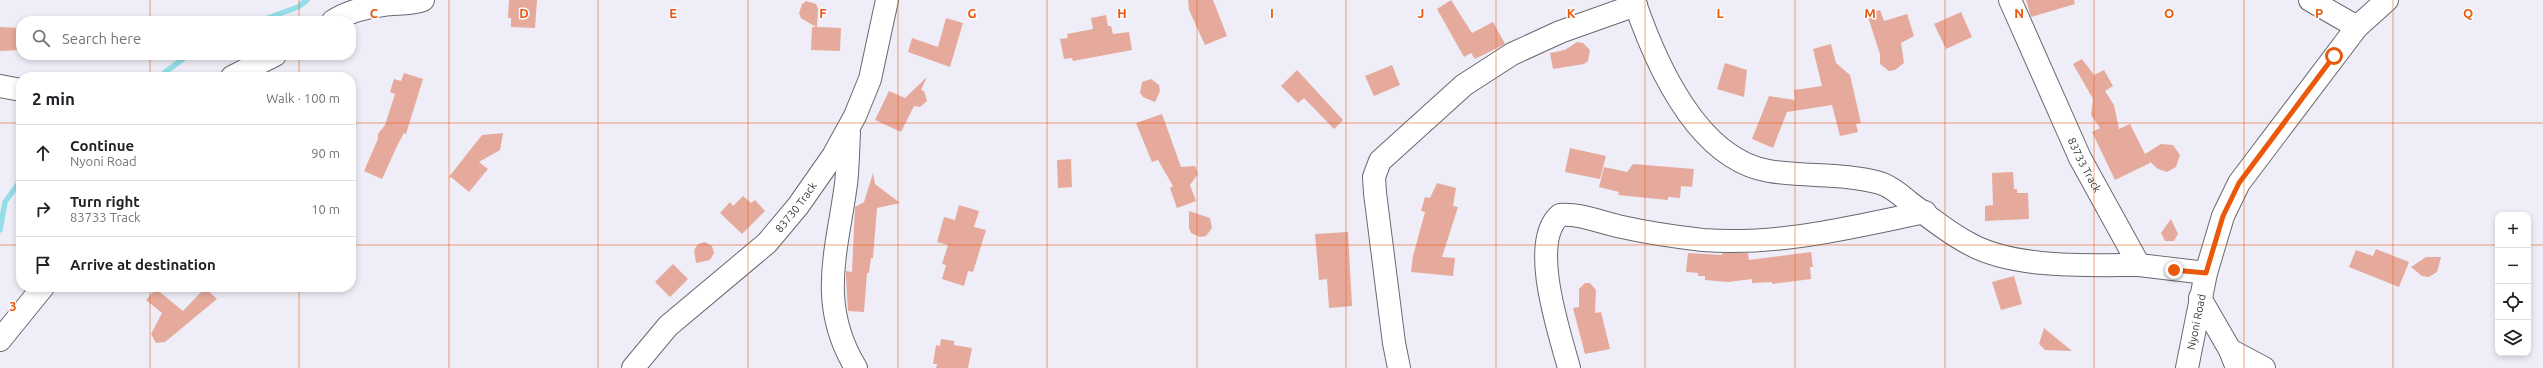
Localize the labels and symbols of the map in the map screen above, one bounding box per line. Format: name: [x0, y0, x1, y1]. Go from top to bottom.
text: C: [370, 6, 379, 20]
text: D: [519, 6, 529, 20]
text: E: [669, 6, 677, 20]
text: F: [819, 6, 827, 20]
text: G: [968, 6, 977, 20]
text: H: [1117, 6, 1127, 20]
text: I: [1270, 6, 1274, 20]
text: J: [1418, 6, 1424, 20]
text: K: [1567, 6, 1576, 20]
text: L: [1716, 6, 1724, 20]
text: M: [1864, 6, 1876, 20]
text: N: [2014, 6, 2024, 20]
text: O: [2164, 6, 2174, 20]
text: P: [2315, 6, 2323, 20]
text: Q: [2463, 6, 2473, 20]
route start: [2325, 47, 2343, 65]
street label: 83733 Track: [2066, 136, 2104, 195]
street label: 83730 Track: [773, 179, 819, 234]
route end: [2165, 261, 2183, 279]
street label: Nyoni Road: [2185, 293, 2208, 351]
text: 3: [9, 299, 17, 313]

